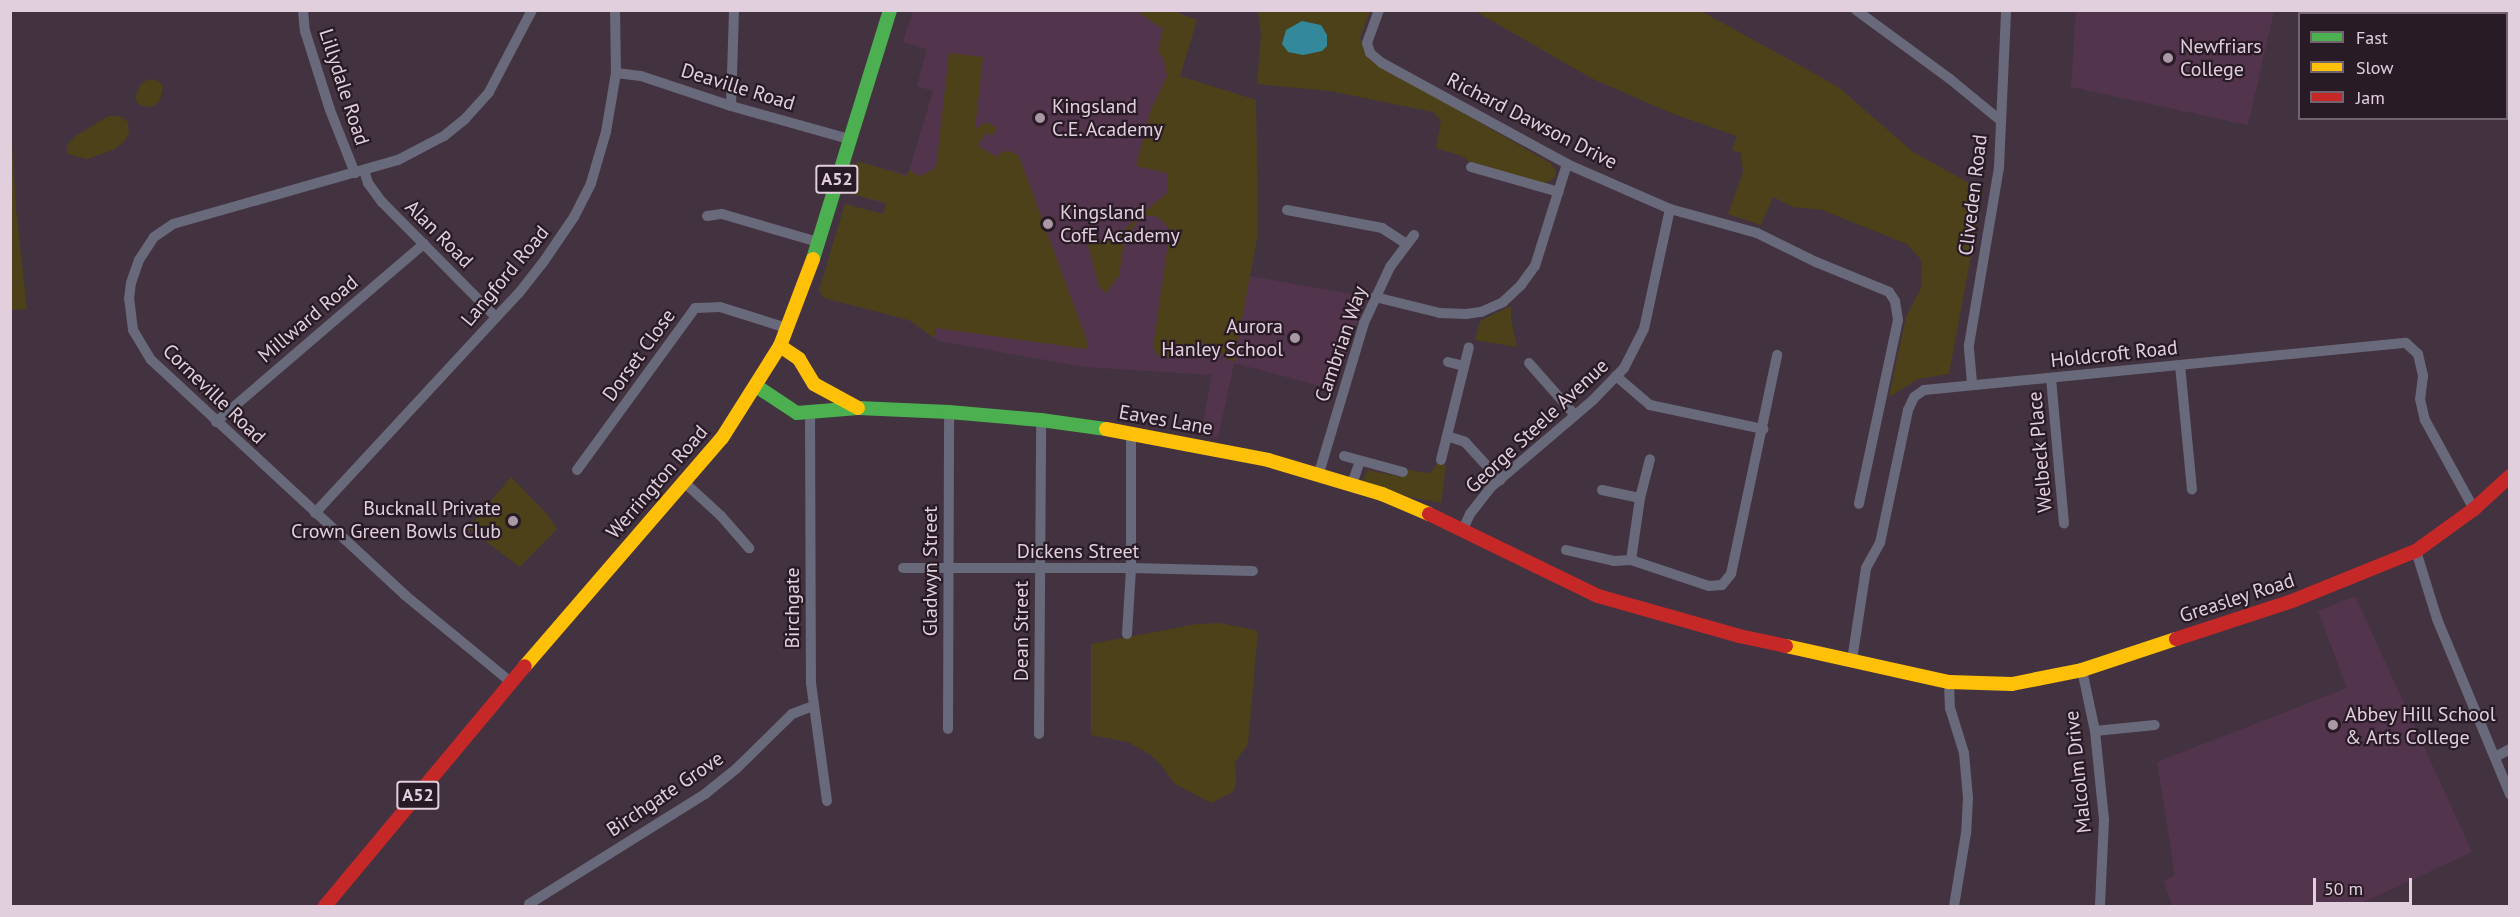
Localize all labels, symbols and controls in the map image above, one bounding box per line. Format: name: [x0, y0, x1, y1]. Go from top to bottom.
legend: [2298, 12, 2508, 120]
street label: Lillydale Road: [314, 26, 374, 148]
text: Fast: [2356, 26, 2388, 49]
place label: Newfriars College: [2180, 34, 2262, 81]
marker: Newfriars College: [2161, 51, 2175, 65]
text: Slow: [2356, 56, 2394, 79]
street label: Deaville Road: [678, 58, 798, 116]
street label: Richard Dawson Drive: [1443, 68, 1621, 174]
text: Jam: [2356, 86, 2385, 109]
place label: Kingsland C.E. Academy: [1052, 94, 1165, 141]
marker: Kingsland C.E. Academy: [1033, 111, 1047, 125]
street label: Cliveden Road: [1954, 133, 1992, 257]
road number: A52: [814, 164, 860, 194]
street label: Alan Road: [400, 195, 478, 273]
place label: Kingsland CofE Academy: [1060, 201, 1180, 248]
marker: Kingsland CofE Academy: [1041, 217, 1055, 231]
street label: Langford Road: [456, 221, 554, 331]
street label: Millward Road: [253, 270, 363, 368]
street label: Cambrian Way: [1310, 283, 1372, 405]
street label: Dorset Close: [598, 304, 680, 406]
place label: Aurora Hanley School: [1161, 314, 1283, 361]
marker: Aurora Hanley School: [1288, 331, 1302, 345]
street label: Holdcroft Road: [2049, 335, 2179, 373]
street label: Corneville Road: [158, 339, 270, 449]
street label: George Steele Avenue: [1460, 353, 1614, 499]
street label: Welbeck Place: [2023, 390, 2057, 514]
street label: Eaves Lane: [1117, 400, 1215, 440]
street label: Werrington Road: [601, 420, 713, 544]
place label: Bucknall Private Crown Green Bowls Club: [291, 497, 501, 544]
street label: Gladwyn Street: [918, 506, 942, 636]
marker: Bucknall Private Crown Green Bowls Club: [506, 514, 520, 528]
street label: Dickens Street: [1017, 539, 1139, 563]
street label: Birchgate: [780, 567, 804, 649]
street label: Greasley Road: [2176, 568, 2298, 628]
street label: Dean Street: [1009, 581, 1033, 681]
place label: Abbey Hill School & Arts College: [2345, 702, 2496, 749]
street label: Malcolm Drive: [2060, 710, 2096, 834]
marker: Abbey Hill School & Arts College: [2326, 718, 2340, 732]
street label: Birchgate Grove: [602, 746, 728, 842]
road number: A52: [396, 780, 440, 810]
scale bar: [2316, 866, 2415, 904]
text: 50 m: [2324, 877, 2363, 900]

